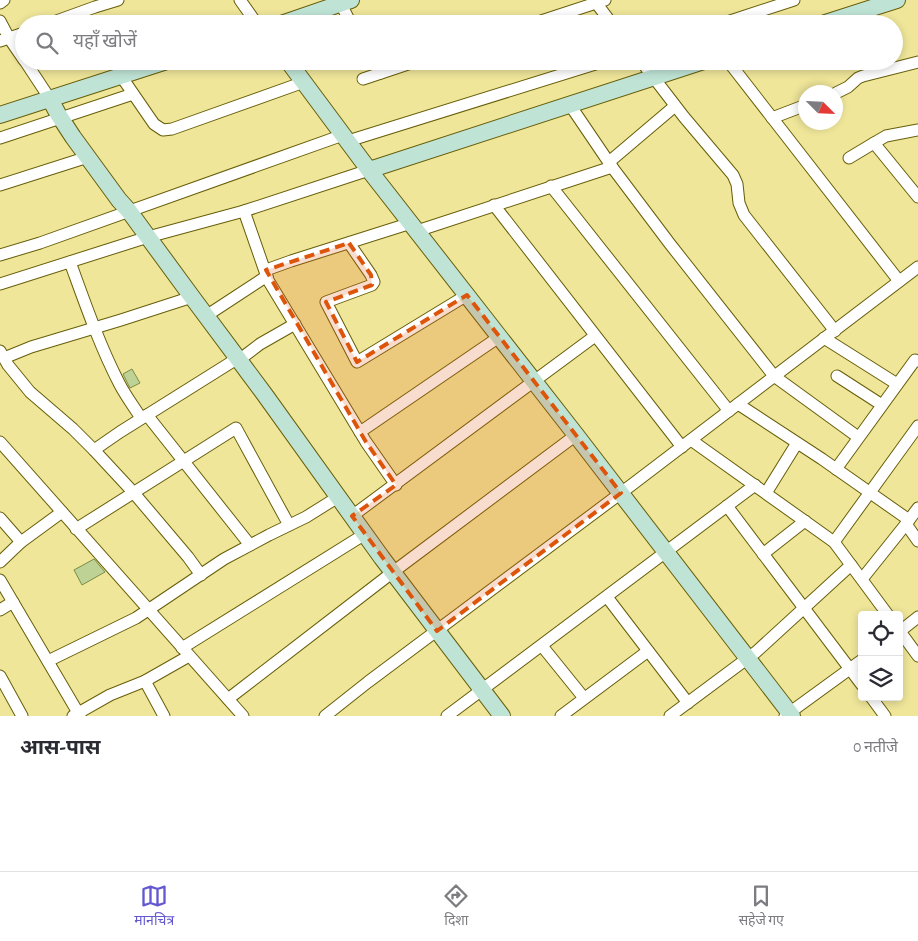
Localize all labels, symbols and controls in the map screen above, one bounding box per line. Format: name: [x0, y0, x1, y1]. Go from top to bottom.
search box: [15, 15, 903, 70]
icon: search: [33, 29, 61, 57]
text: यहाँ खोजें: [73, 32, 137, 51]
north arrow: [798, 85, 843, 130]
map controls: [858, 611, 903, 701]
button: locate: [858, 611, 903, 656]
button: layers: [858, 656, 903, 701]
text: आस-पास: [20, 737, 101, 758]
text: 0 नतीजे: [853, 739, 898, 755]
tab: मानचित्र: [134, 882, 174, 931]
tab: दिशा: [442, 882, 470, 931]
tab: सहेजे गए: [739, 882, 784, 931]

